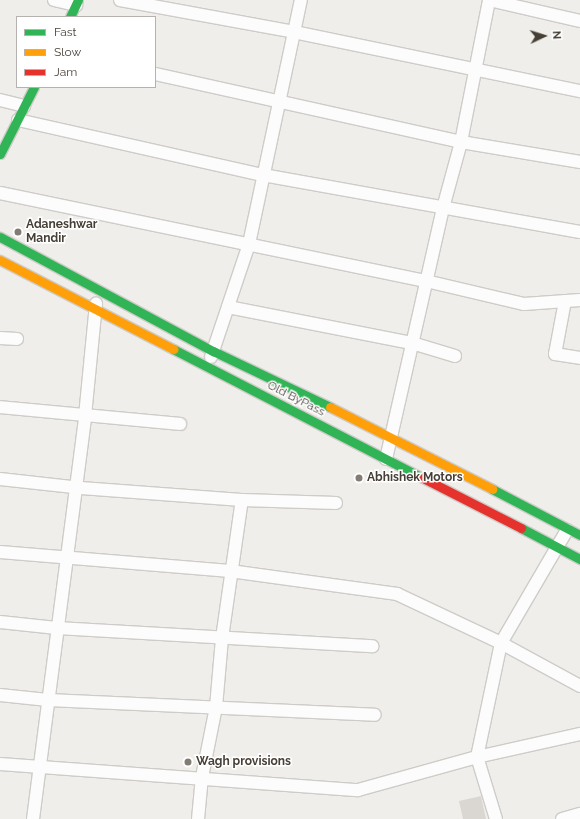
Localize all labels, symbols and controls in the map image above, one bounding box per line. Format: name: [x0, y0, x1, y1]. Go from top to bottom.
legend: [16, 16, 156, 88]
north arrow: [524, 16, 564, 56]
text: Fast: [54, 25, 77, 39]
text: N: [550, 30, 563, 40]
text: Slow: [54, 45, 81, 59]
text: Jam: [54, 65, 77, 79]
place label: Adaneshwar Mandir: [26, 218, 97, 246]
marker: Adaneshwar Mandir: [13, 227, 23, 237]
street label: Old ByPass: [265, 378, 327, 420]
place label: Abhishek Motors: [367, 471, 463, 485]
marker: Abhishek Motors: [354, 473, 364, 483]
place label: Wagh provisions: [196, 755, 291, 769]
marker: Wagh provisions: [183, 757, 193, 767]

